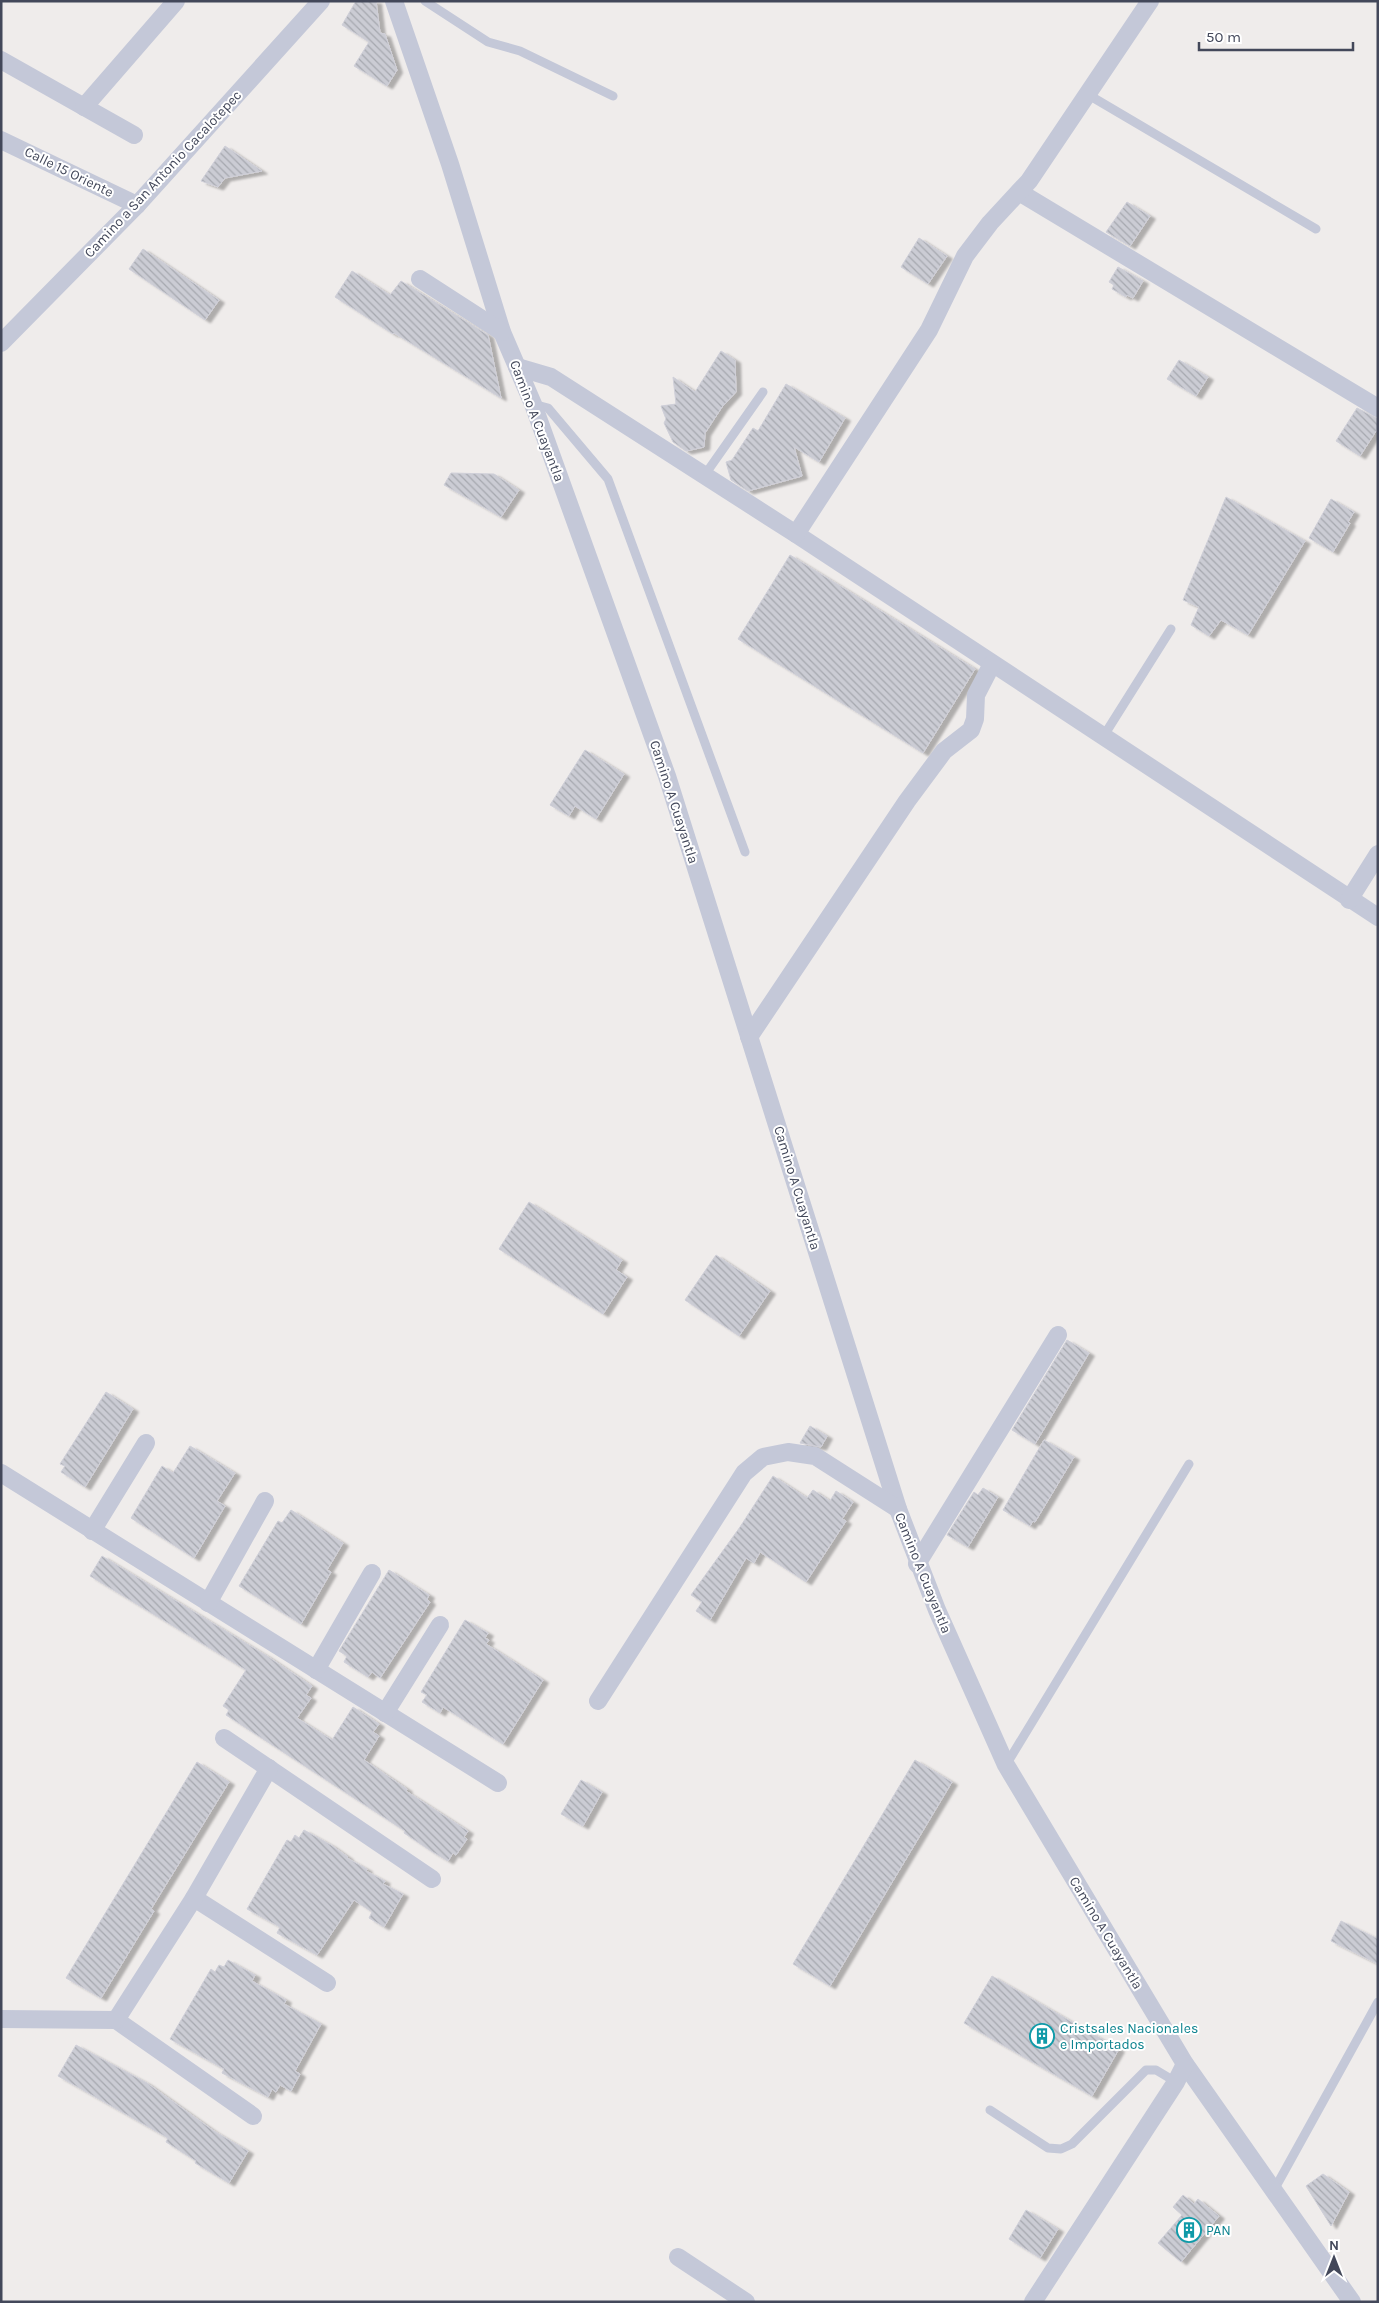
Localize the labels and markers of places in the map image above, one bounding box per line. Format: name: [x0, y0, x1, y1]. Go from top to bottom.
place label: Cristsales Nacionales e Importados: [1060, 2020, 1198, 2053]
building icon: Cristsales Nacionales e Importados: [1029, 2023, 1055, 2049]
building icon: PAN: [1176, 2217, 1202, 2243]
place label: PAN: [1206, 2222, 1231, 2239]

